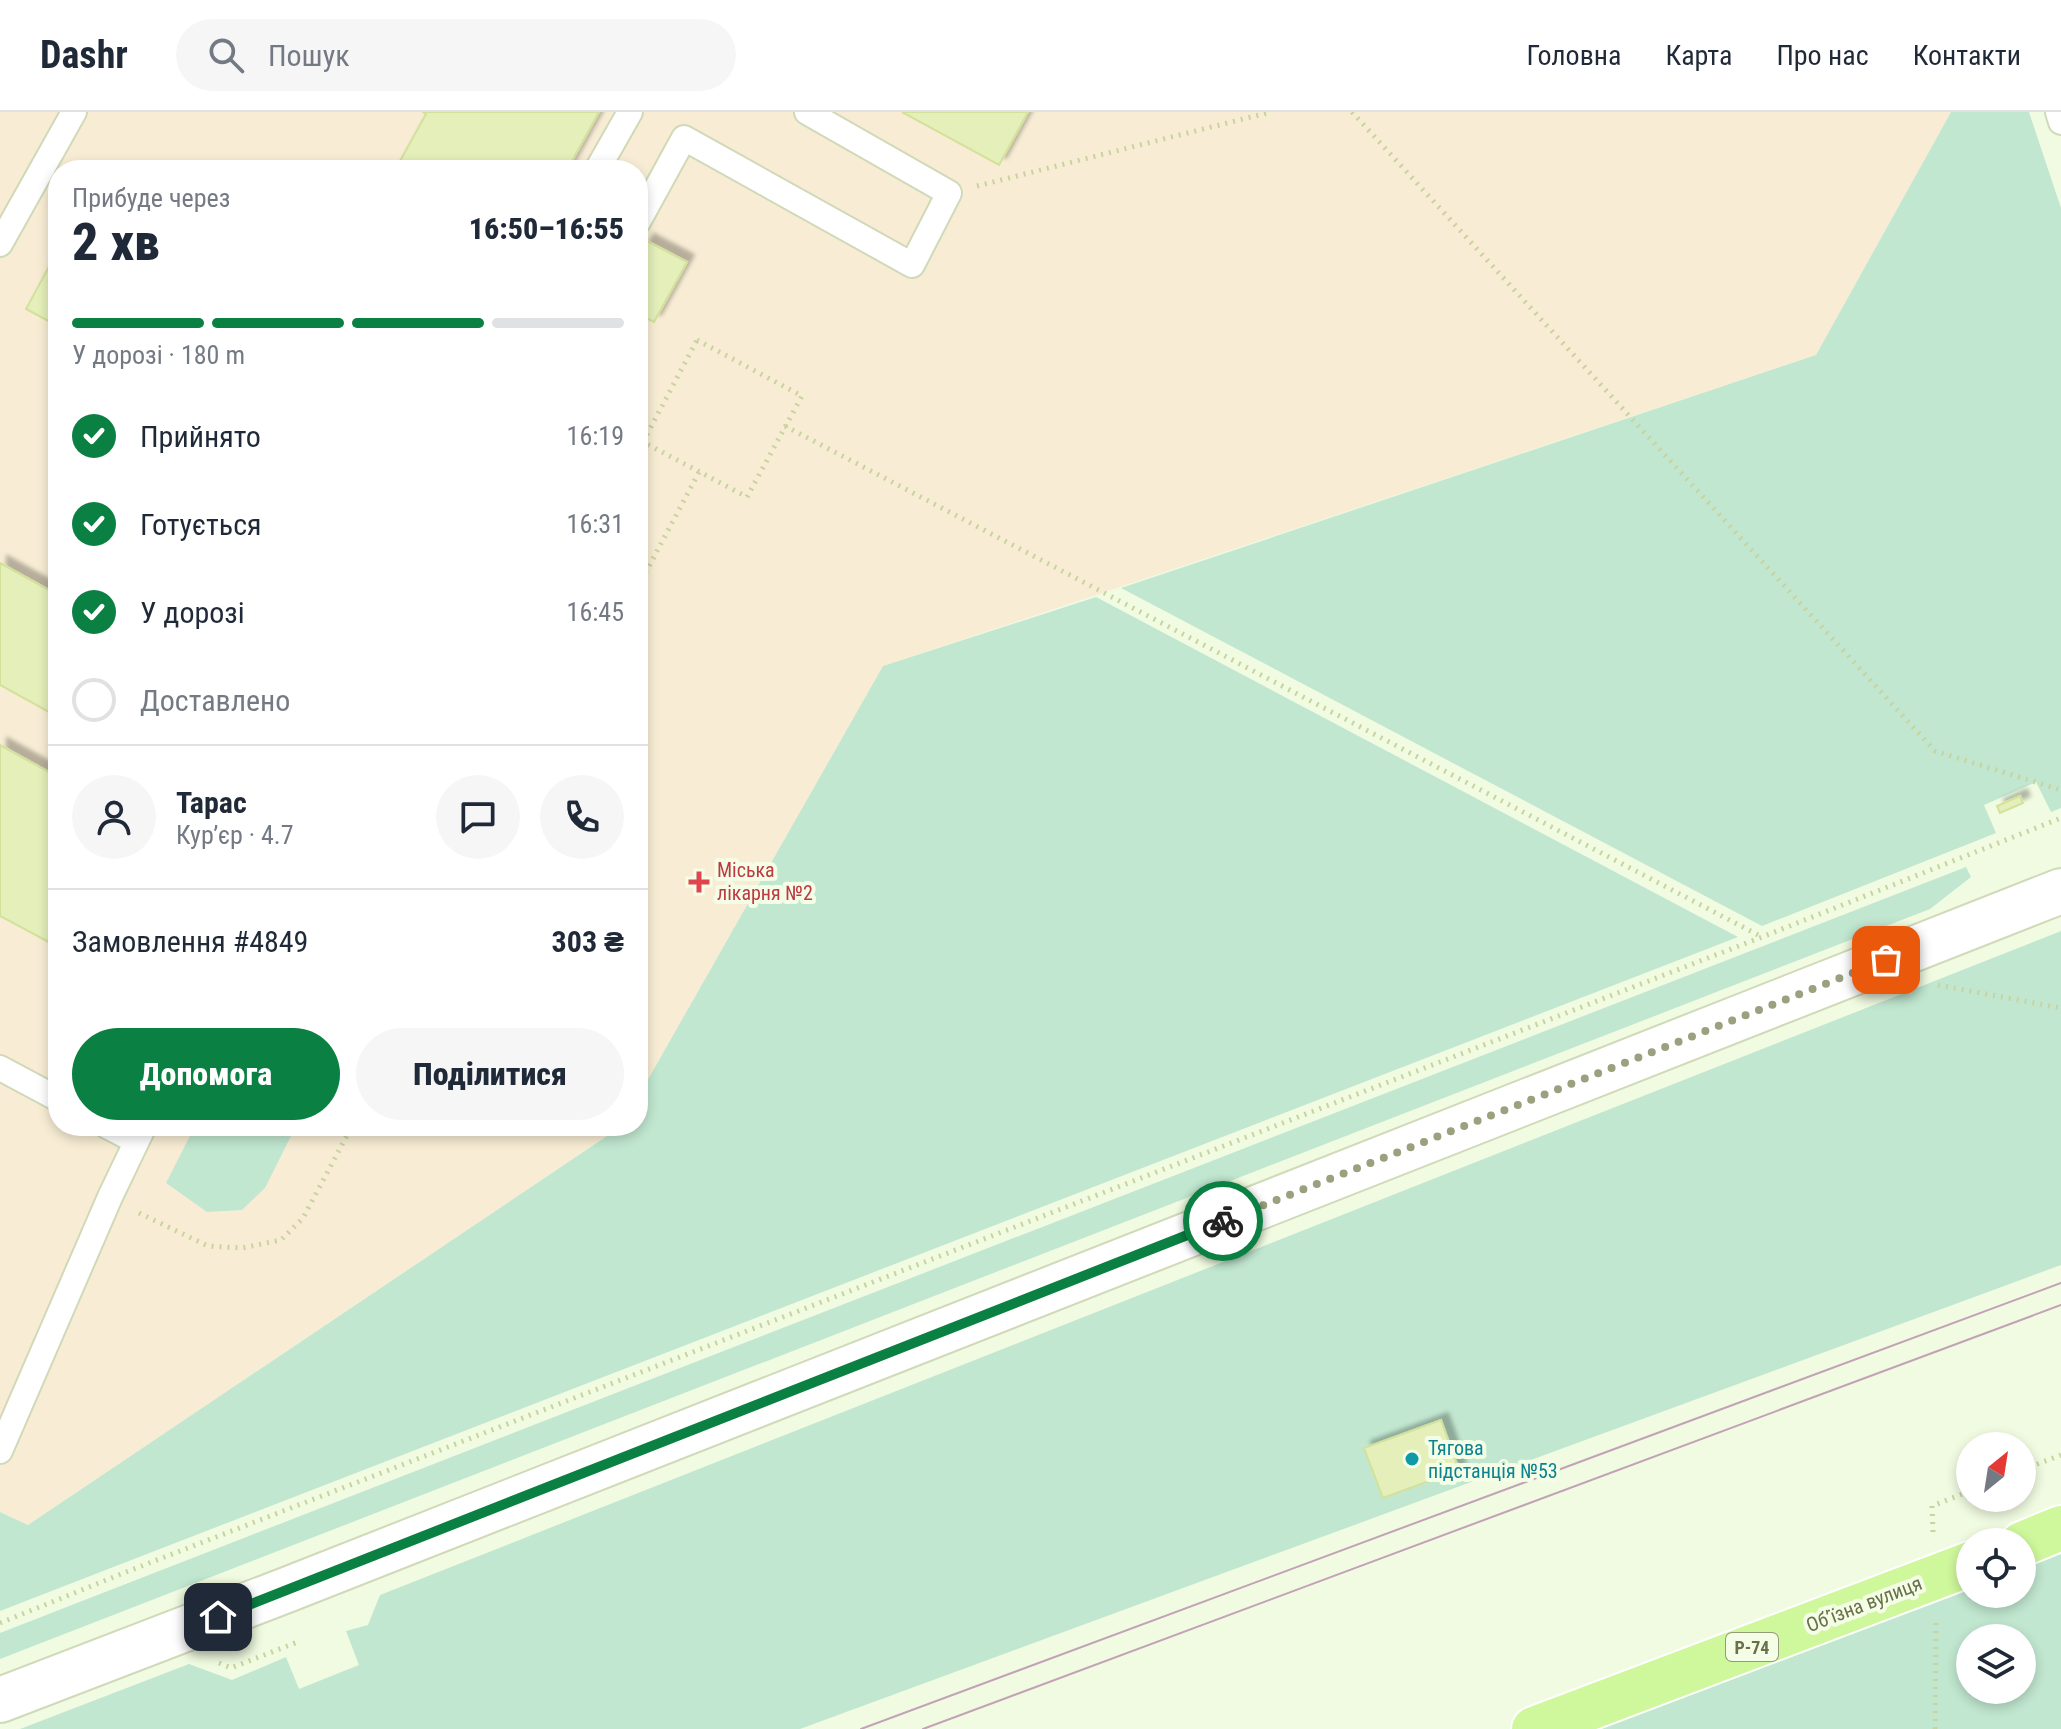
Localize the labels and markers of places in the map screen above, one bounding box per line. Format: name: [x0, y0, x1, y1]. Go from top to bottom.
place label: Міська лікарня №2: [717, 858, 813, 905]
marker: Міська лікарня №2: [688, 871, 710, 893]
pin: [1852, 926, 1920, 994]
place label: Тягова підстанція №53: [1428, 1436, 1558, 1483]
marker: Тягова підстанція №53: [1403, 1450, 1421, 1468]
pin: [184, 1583, 252, 1651]

